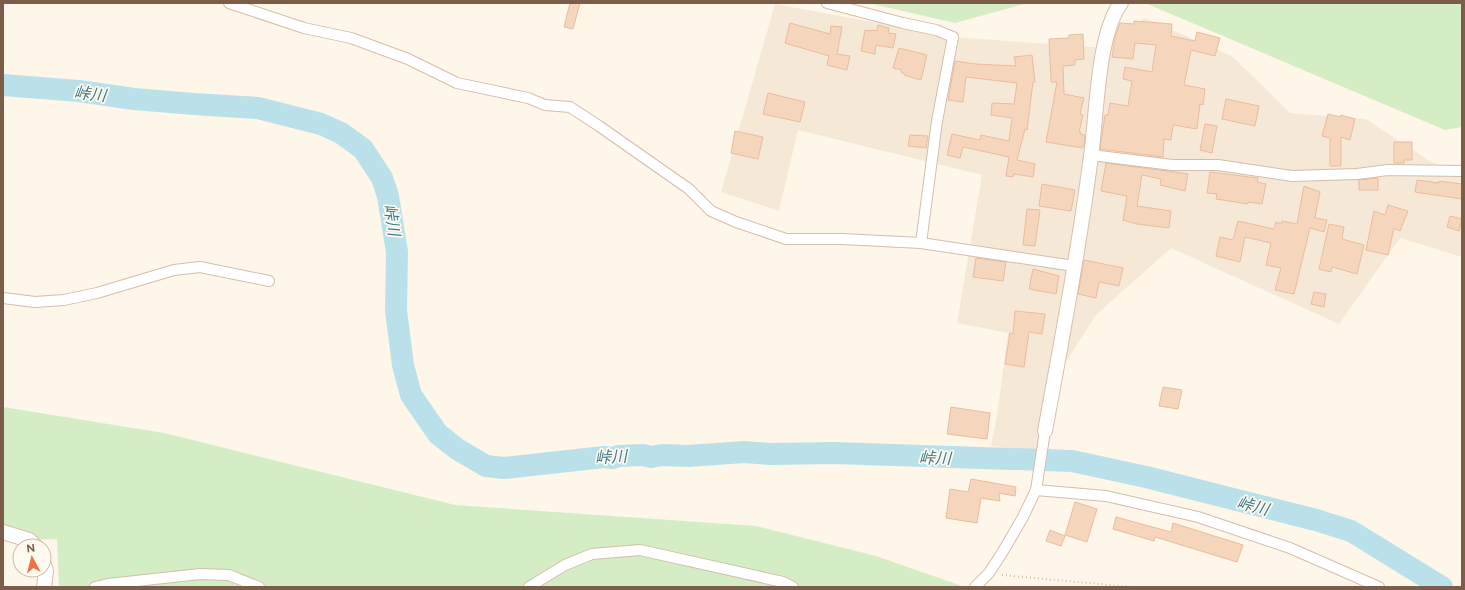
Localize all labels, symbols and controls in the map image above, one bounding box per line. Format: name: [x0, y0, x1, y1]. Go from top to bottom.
water label: 峠川: [73, 83, 109, 105]
water label: 峠川: [380, 203, 404, 239]
water label: 峠川: [595, 447, 629, 467]
water label: 峠川: [919, 448, 953, 468]
water label: 峠川: [1235, 493, 1273, 520]
north arrow: [12, 538, 52, 578]
text: N: [26, 542, 36, 556]

